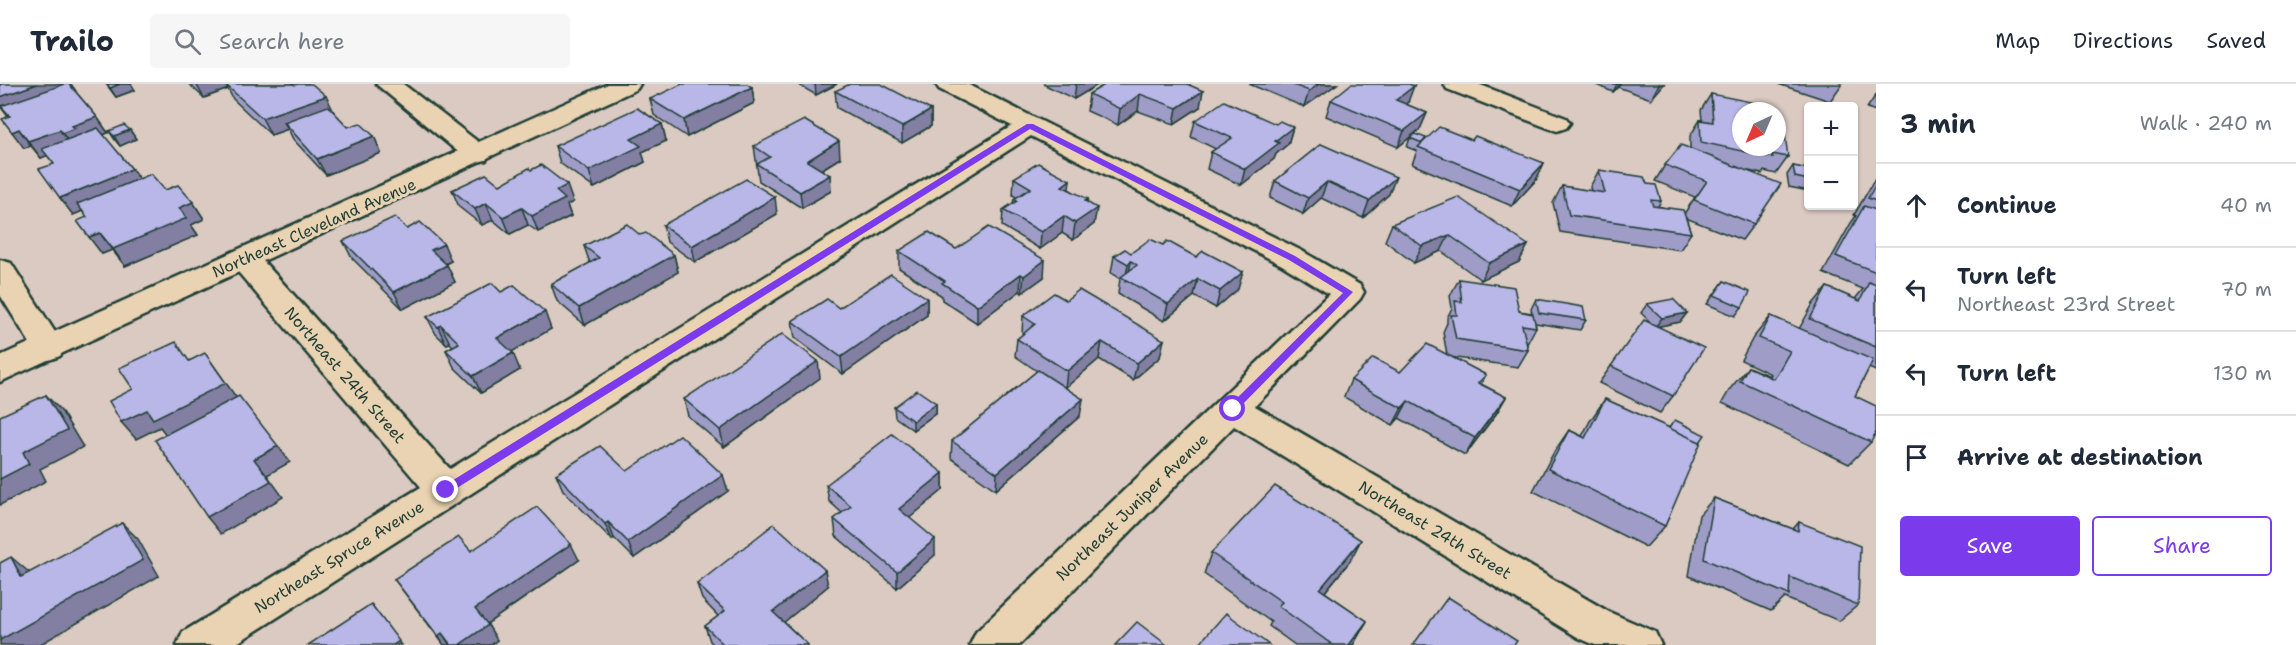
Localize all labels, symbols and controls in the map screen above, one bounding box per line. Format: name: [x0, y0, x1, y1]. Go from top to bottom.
search box: [150, 14, 570, 68]
text: Trailo: [30, 22, 114, 60]
icon: search: [171, 25, 204, 58]
text: Search here: [219, 27, 345, 56]
text: Map: [1995, 27, 2040, 55]
text: Directions: [2073, 27, 2173, 55]
text: Saved: [2206, 27, 2266, 55]
north arrow: [1732, 102, 1786, 156]
map controls: [1804, 102, 1858, 210]
button: +: [1804, 102, 1858, 156]
text: 3 min: [1900, 106, 1976, 141]
text: Walk · 240 m: [2140, 110, 2272, 136]
button: −: [1804, 156, 1858, 210]
street label: Northeast Cleveland Avenue: [209, 173, 419, 283]
icon: ahead: [1900, 189, 1933, 222]
text: Continue: [1957, 191, 2057, 220]
text: 40 m: [2220, 192, 2272, 218]
text: Turn left: [1957, 262, 2056, 291]
icon: left: [1900, 273, 1933, 306]
text: 70 m: [2220, 276, 2272, 302]
text: Northeast 23rd Street: [1957, 291, 2175, 317]
street label: Northeast 24th Street: [280, 302, 410, 448]
icon: left: [1900, 357, 1933, 390]
text: Turn left: [1957, 359, 2056, 388]
text: 130 m: [2213, 360, 2272, 386]
route start: [1219, 395, 1245, 421]
street label: Northeast Juniper Avenue: [1051, 429, 1213, 585]
icon: arrive: [1900, 441, 1933, 474]
text: Arrive at destination: [1957, 443, 2203, 472]
route end: [432, 476, 458, 502]
street label: Northeast 24th Street: [1355, 476, 1515, 584]
street label: Northeast Spruce Avenue: [250, 496, 428, 618]
button: Save: [1900, 516, 2080, 576]
button: Share: [2092, 516, 2272, 576]

